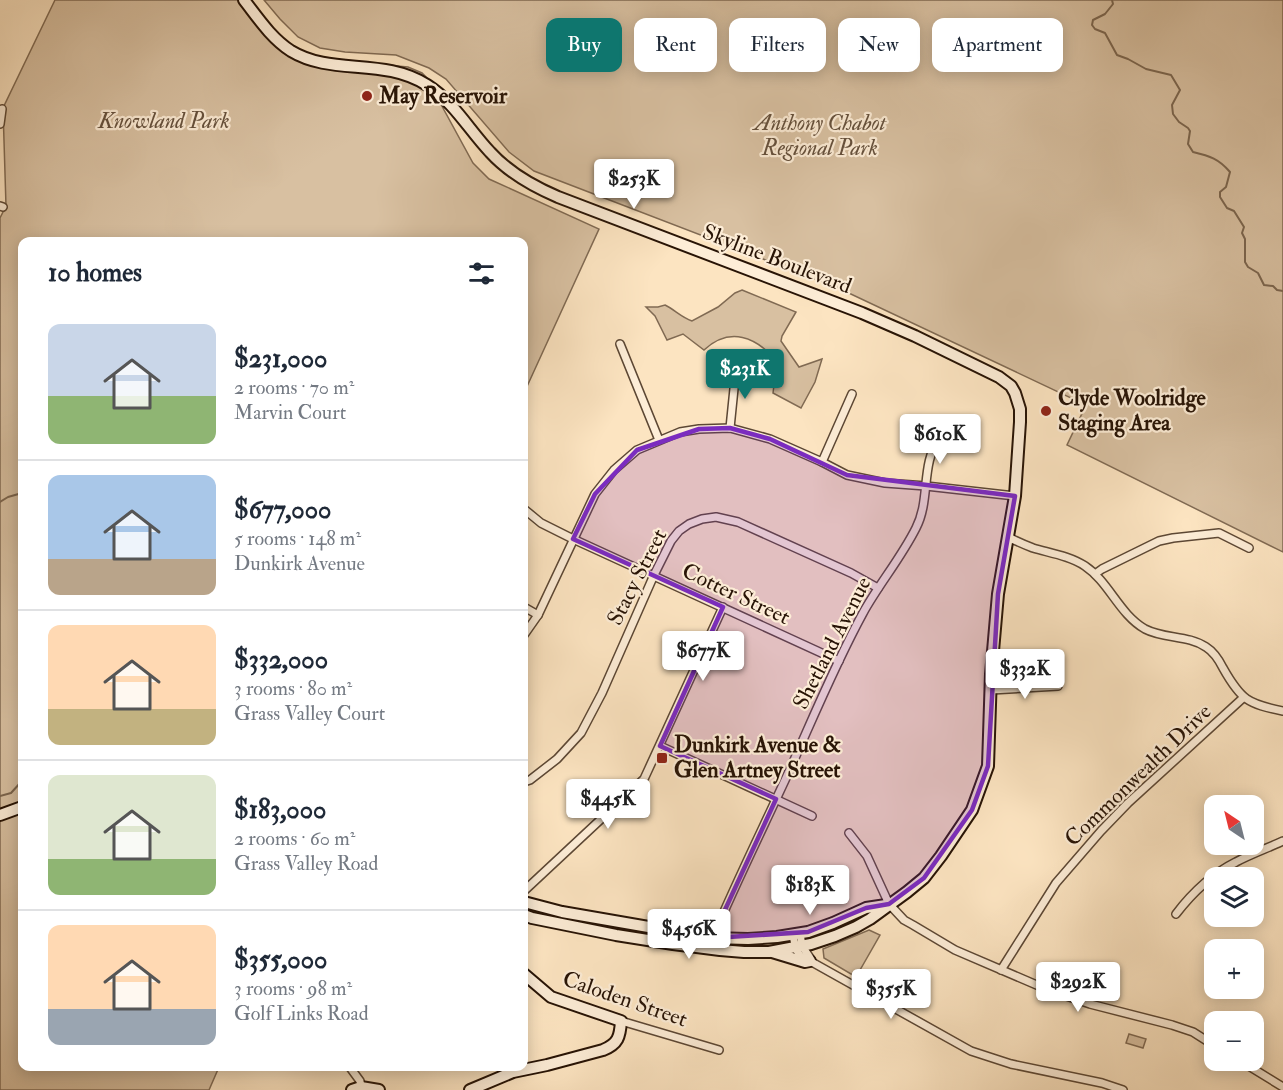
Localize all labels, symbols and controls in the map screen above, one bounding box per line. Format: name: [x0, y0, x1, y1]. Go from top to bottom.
chip: Buy: [546, 18, 622, 72]
chip: Rent: [634, 18, 717, 72]
chip: Filters: [729, 18, 826, 72]
chip: New: [838, 18, 920, 72]
chip: Apartment: [932, 18, 1063, 72]
place label: May Reservoir: [378, 82, 508, 111]
marker: May Reservoir: [360, 89, 374, 103]
park label: Knowland Park: [97, 107, 230, 135]
park label: Anthony Chabot Regional Park: [752, 109, 888, 162]
pin: $253K: [592, 159, 676, 210]
text: $253K: [608, 166, 660, 191]
street label: Skyline Boulevard: [698, 218, 856, 300]
text: 10 homes: [48, 257, 142, 289]
icon: filters: [465, 257, 498, 290]
text: $231,000: [234, 343, 327, 375]
icon: home: [96, 348, 168, 420]
pin: $231K: [703, 349, 787, 400]
text: $231K: [720, 356, 770, 381]
text: 2 rooms · 70 m²: [234, 375, 354, 400]
place label: Clyde Woolridge Staging Area: [1058, 384, 1206, 438]
text: Marvin Court: [234, 400, 346, 425]
marker: Clyde Woolridge Staging Area: [1039, 404, 1053, 418]
pin: $610K: [898, 414, 982, 465]
text: $610K: [914, 421, 966, 446]
text: $677,000: [234, 494, 331, 526]
icon: home: [96, 499, 168, 571]
street label: Stacy Street: [601, 524, 673, 630]
text: 5 rooms · 148 m²: [234, 526, 361, 551]
text: Dunkirk Avenue: [234, 551, 365, 576]
street label: Cotter Street: [678, 557, 794, 631]
street label: Shetland Avenue: [787, 572, 877, 714]
pin: $677K: [661, 631, 745, 682]
text: $677K: [676, 638, 730, 663]
text: $332,000: [234, 644, 328, 676]
icon: home: [96, 649, 168, 721]
pin: $332K: [983, 649, 1067, 700]
text: $332K: [1000, 656, 1050, 681]
text: 3 rooms · 80 m²: [234, 676, 352, 701]
street label: Commonwealth Drive: [1059, 698, 1217, 852]
text: Grass Valley Court: [234, 701, 385, 726]
place label: Dunkirk Avenue & Glen Artney Street: [674, 731, 841, 785]
marker: Dunkirk Avenue & Glen Artney Street: [655, 751, 669, 765]
pin: $445K: [566, 779, 650, 830]
text: $445K: [580, 786, 636, 811]
text: $183,000: [234, 794, 326, 826]
north arrow: [1204, 795, 1264, 855]
map controls: [1204, 795, 1264, 1071]
icon: home: [96, 799, 168, 871]
text: 2 rooms · 60 m²: [234, 826, 355, 851]
text: Grass Valley Road: [234, 851, 378, 876]
pin: $183K: [768, 865, 852, 916]
button: layers: [1204, 867, 1264, 927]
text: $183K: [785, 872, 835, 897]
pin: $456K: [647, 909, 731, 960]
text: $456K: [662, 916, 716, 941]
button: +: [1204, 939, 1264, 999]
text: $355,000: [234, 944, 327, 976]
icon: home: [96, 949, 168, 1021]
pin: $292K: [1036, 962, 1120, 1013]
street label: Caloden Street: [559, 965, 691, 1033]
pin: $355K: [849, 969, 933, 1020]
text: $292K: [1050, 969, 1106, 994]
text: 3 rooms · 98 m²: [234, 976, 352, 1001]
text: $355K: [866, 976, 916, 1001]
text: Golf Links Road: [234, 1001, 369, 1026]
button: −: [1204, 1011, 1264, 1071]

